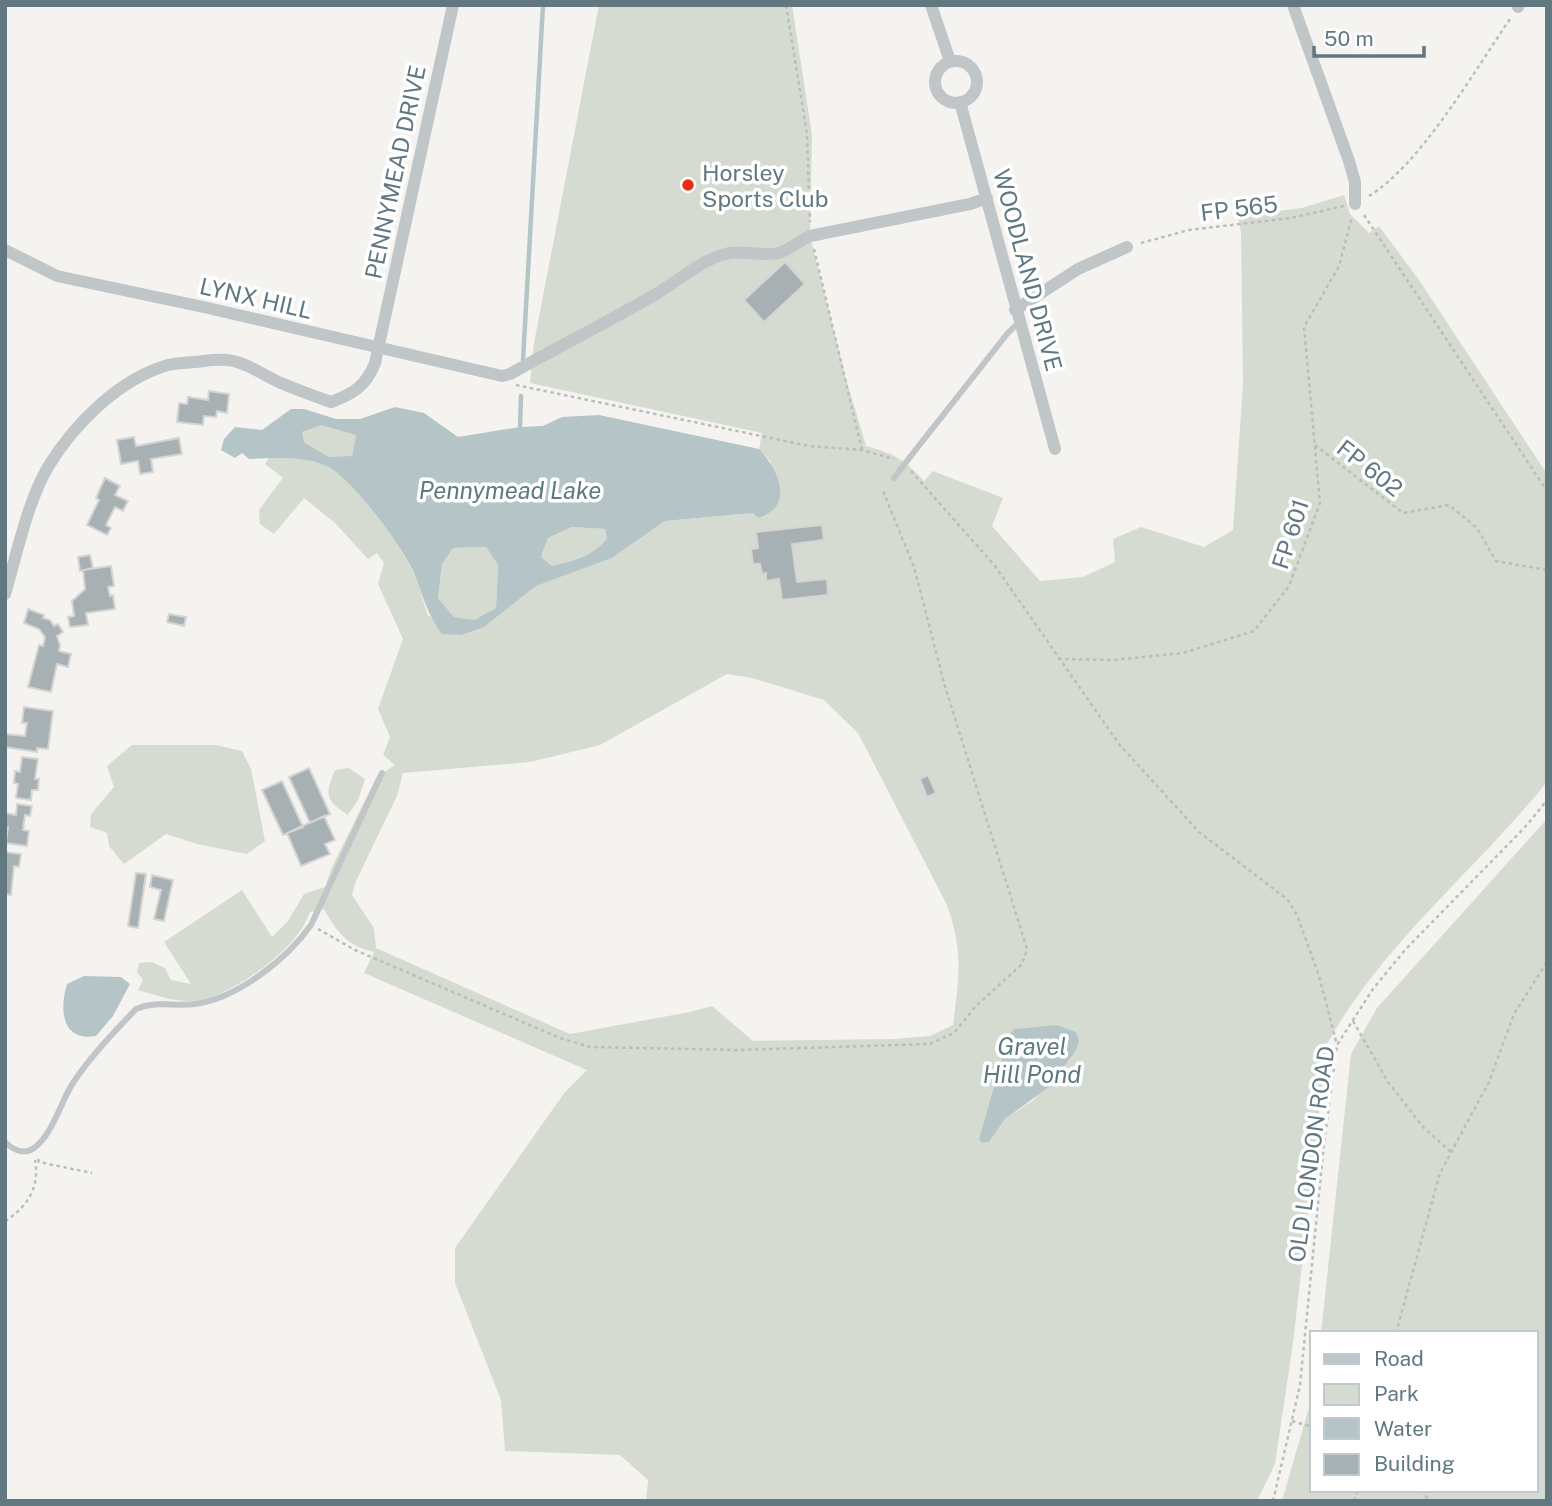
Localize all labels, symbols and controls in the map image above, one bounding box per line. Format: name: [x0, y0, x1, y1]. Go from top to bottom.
scale bar: [1314, 14, 1424, 58]
text: 50 m: [1324, 26, 1374, 51]
street label: PENNYMEAD DRIVE: [359, 63, 431, 281]
place label: Horsley Sports Club: [702, 159, 828, 212]
street label: WOODLAND DRIVE: [988, 166, 1068, 374]
marker: Horsley Sports Club: [680, 177, 696, 193]
street label: FP 565: [1199, 190, 1279, 226]
street label: LYNX HILL: [197, 272, 315, 324]
street label: FP 602: [1332, 434, 1408, 502]
water label: Pennymead Lake: [419, 476, 601, 504]
street label: FP 601: [1266, 496, 1314, 572]
water label: Gravel Hill Pond: [983, 1032, 1081, 1088]
street label: OLD LONDON ROAD: [1282, 1044, 1340, 1264]
legend: [1310, 1331, 1538, 1492]
text: Road: [1374, 1346, 1424, 1371]
text: Park: [1374, 1381, 1419, 1406]
text: Water: [1374, 1416, 1432, 1441]
text: Building: [1374, 1451, 1455, 1476]

